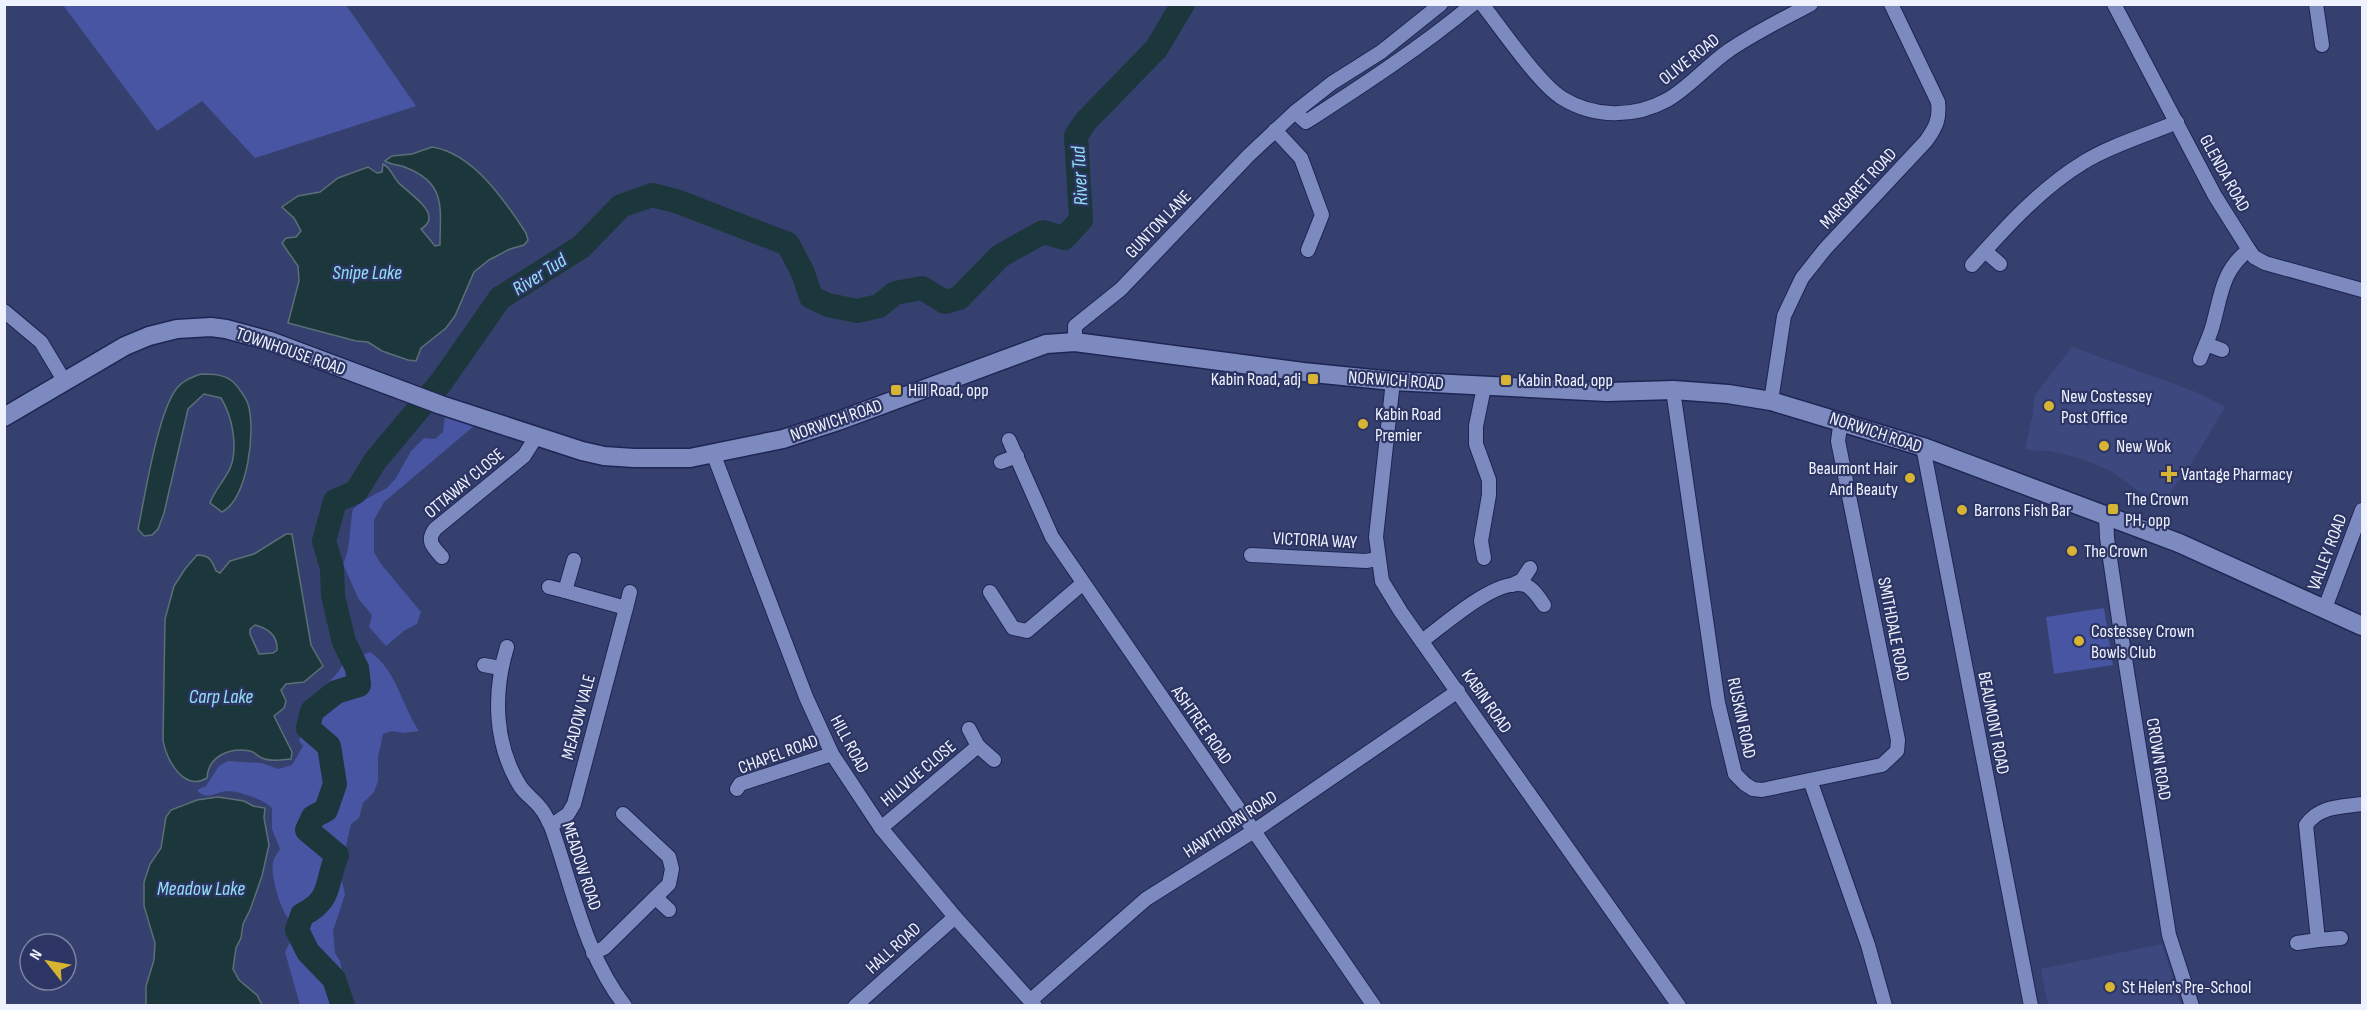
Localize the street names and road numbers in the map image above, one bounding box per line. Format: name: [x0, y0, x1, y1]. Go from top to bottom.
street label: OLIVE ROAD: [1655, 29, 1724, 90]
street label: GLENDA ROAD: [2195, 131, 2254, 216]
street label: MARGARET ROAD: [1816, 144, 1901, 233]
street label: GUNTON LANE: [1121, 186, 1196, 263]
street label: TOWNHOUSE ROAD: [233, 323, 349, 380]
street label: NORWICH ROAD: [1347, 367, 1445, 394]
street label: NORWICH ROAD: [787, 395, 885, 446]
street label: NORWICH ROAD: [1827, 408, 1925, 457]
street label: OTTAWAY CLOSE: [420, 444, 508, 523]
street label: VALLEY ROAD: [2303, 511, 2352, 593]
street label: VICTORIA WAY: [1272, 528, 1358, 553]
street label: SMITHDALE ROAD: [1873, 575, 1914, 683]
street label: KABIN ROAD: [1457, 665, 1516, 737]
street label: BEAUMONT ROAD: [1973, 670, 2014, 776]
street label: MEADOW VALE: [557, 672, 600, 762]
street label: RUSKIN ROAD: [1723, 676, 1760, 760]
street label: ASHTREE ROAD: [1166, 681, 1236, 769]
street label: HILL ROAD: [826, 712, 874, 777]
street label: CROWN ROAD: [2142, 716, 2175, 802]
street label: CHAPEL ROAD: [735, 730, 821, 779]
street label: HILLVUE CLOSE: [877, 736, 960, 811]
street label: HAWTHORN ROAD: [1179, 786, 1281, 862]
street label: MEADOW ROAD: [557, 819, 606, 913]
street label: HALL ROAD: [862, 918, 925, 978]

